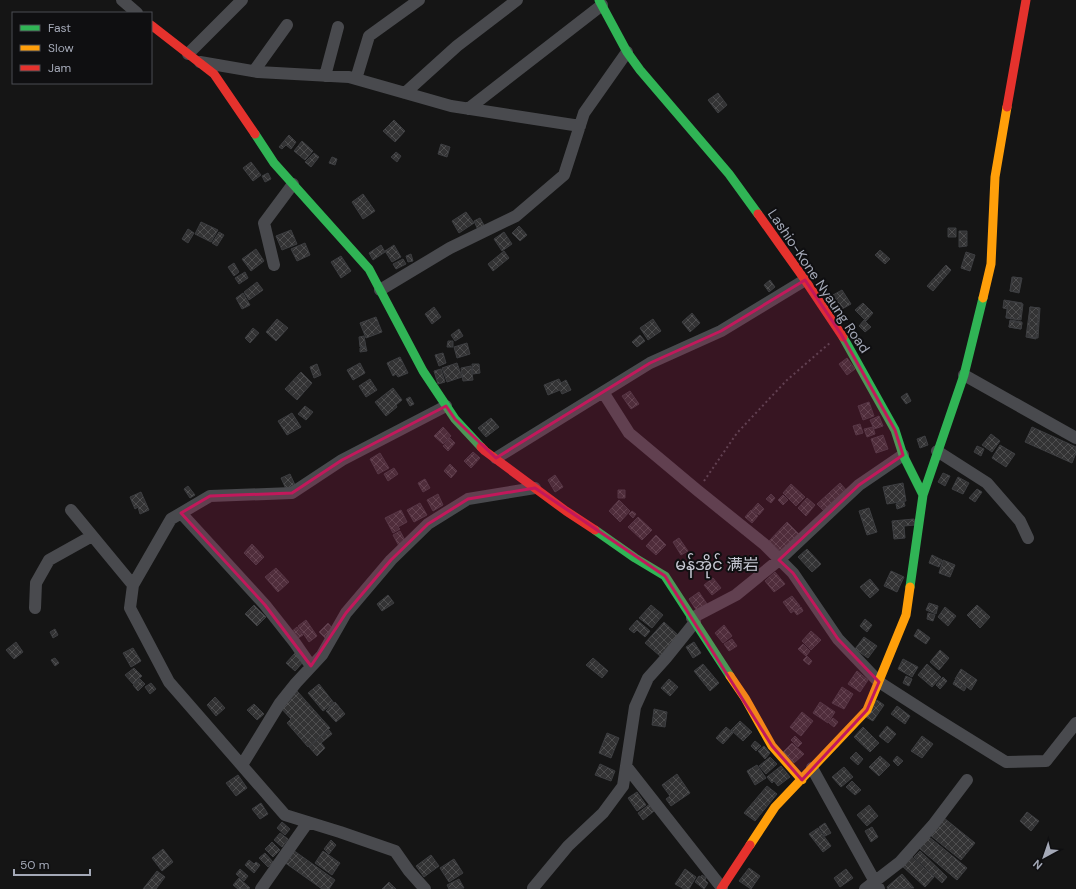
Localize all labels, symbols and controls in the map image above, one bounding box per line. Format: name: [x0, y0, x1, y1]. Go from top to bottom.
legend: [12, 12, 152, 84]
text: Fast: [48, 20, 71, 36]
text: Slow: [48, 40, 74, 56]
text: Jam: [48, 60, 71, 76]
street label: Lashio-Kone Nyaung Road: [764, 206, 874, 356]
district label: မန်အိုင် 满岩: [675, 553, 759, 579]
north arrow: [1024, 837, 1064, 877]
scale bar: [14, 851, 90, 877]
text: 50 m: [20, 857, 49, 873]
text: N: [1030, 857, 1045, 873]

